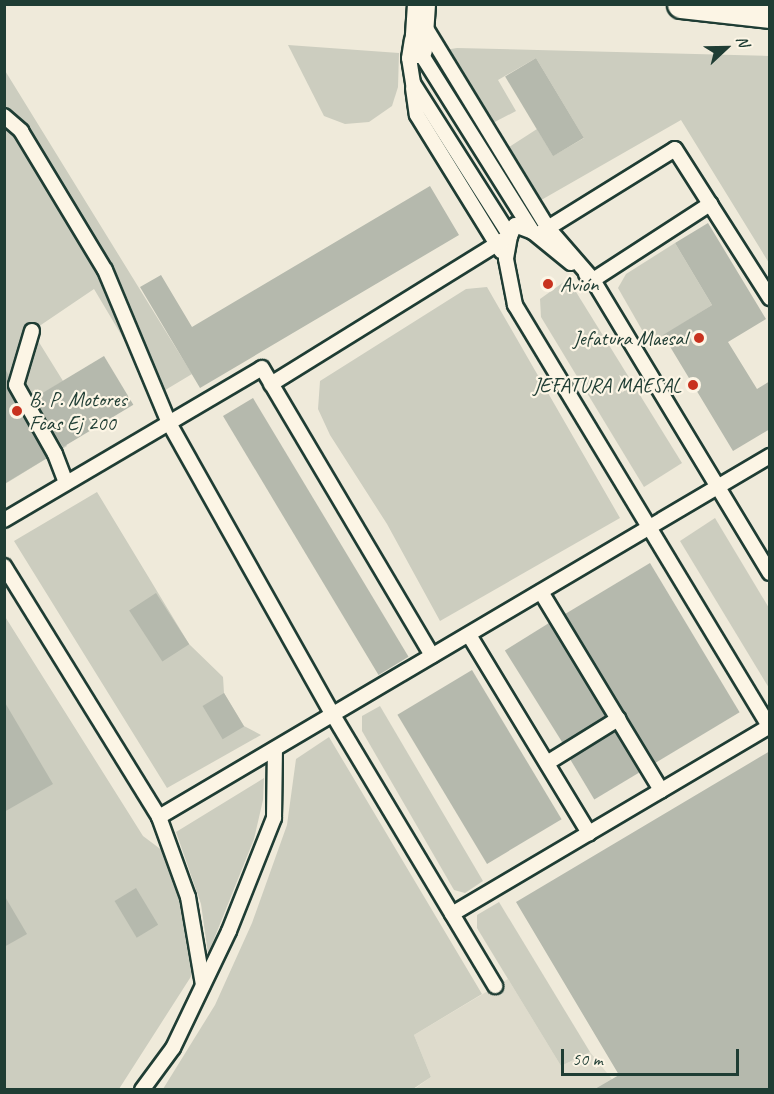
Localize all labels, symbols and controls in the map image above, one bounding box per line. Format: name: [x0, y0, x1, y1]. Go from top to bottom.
north arrow: [696, 18, 756, 78]
text: N: [732, 33, 754, 50]
place label: Avión: [560, 271, 598, 297]
marker: Avión: [541, 277, 555, 291]
place label: Jefatura Maesal: [572, 325, 687, 351]
marker: Jefatura Maesal: [692, 331, 706, 345]
place label: JEFATURA MAESAL: [534, 372, 681, 398]
marker: JEFATURA MAESAL: [686, 378, 700, 392]
place label: B. P. Motores Fcas Ej 200: [29, 386, 127, 436]
marker: B. P. Motores Fcas Ej 200: [10, 404, 24, 418]
scale bar: [564, 1037, 742, 1075]
text: 50 m: [572, 1048, 603, 1070]

